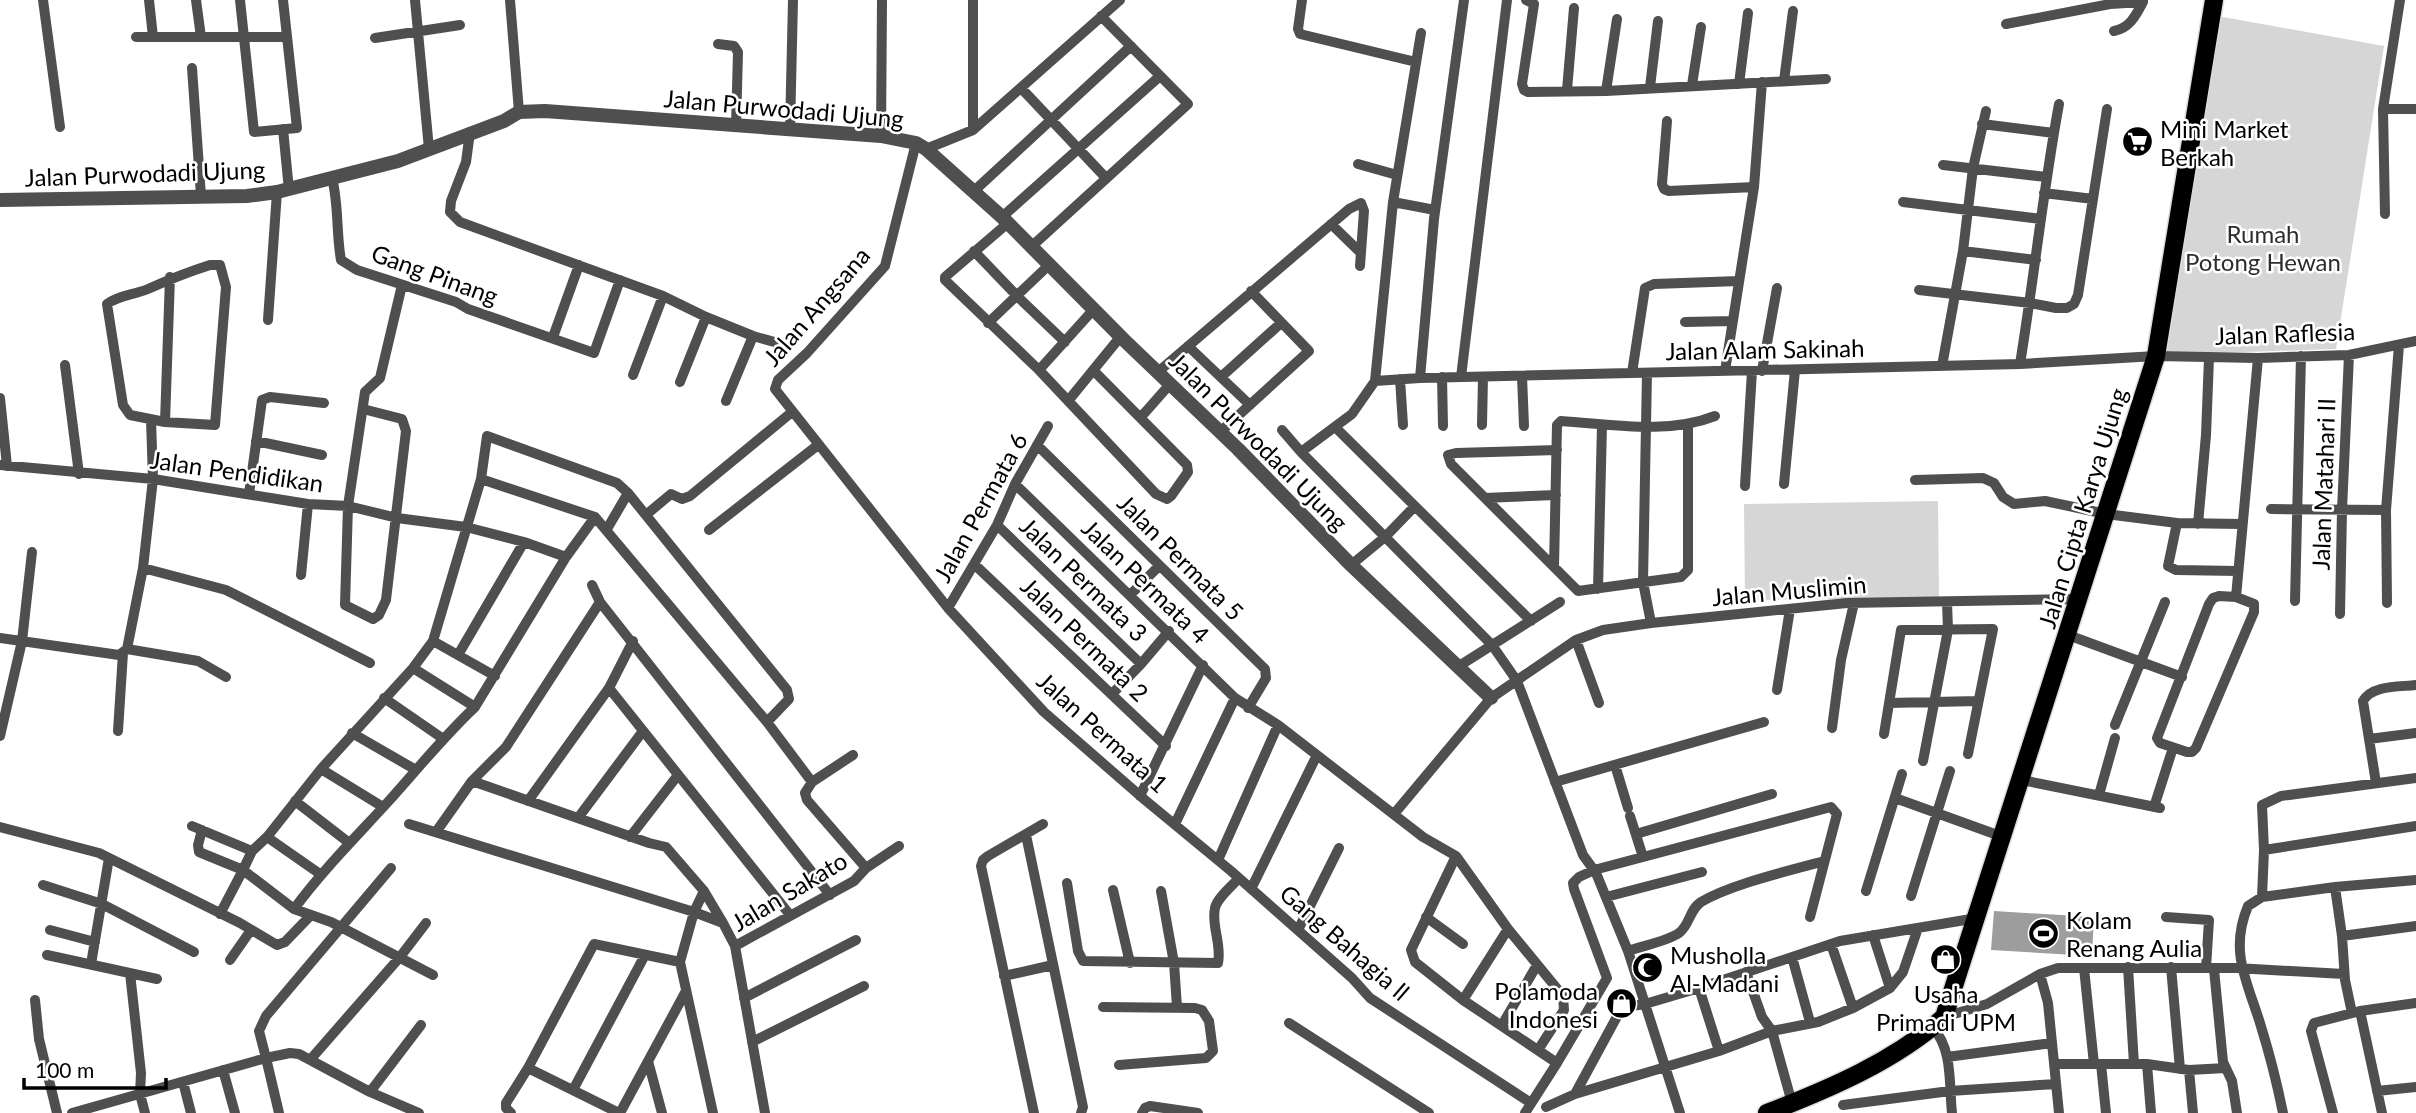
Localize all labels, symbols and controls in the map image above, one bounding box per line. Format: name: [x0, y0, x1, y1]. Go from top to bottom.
street label: Jalan Purwodadi Ujung: [663, 83, 905, 133]
place label: Mini Market Berkah: [2160, 114, 2289, 171]
supermarket icon: Mini Market Berkah: [2120, 125, 2154, 159]
street label: Jalan Purwodadi Ujung: [24, 154, 266, 192]
park label: Rumah Potong Hewan: [2185, 219, 2341, 276]
street label: Gang Pinang: [368, 238, 502, 310]
street label: Jalan Angsana: [757, 241, 875, 371]
street label: Jalan Raflesia: [2214, 316, 2356, 350]
street label: Jalan Alam Sakinah: [1665, 333, 1865, 365]
street label: Jalan Purwodadi Ujung: [1164, 346, 1354, 536]
street label: Jalan Cipta Karya Ujung: [2032, 384, 2132, 632]
street label: Jalan Matahari II: [2306, 397, 2340, 571]
street label: Jalan Permata 6: [927, 427, 1033, 587]
street label: Jalan Pendidikan: [149, 444, 325, 498]
street label: Jalan Permata 5: [1112, 488, 1250, 626]
street label: Jalan Permata 3: [1014, 511, 1154, 647]
street label: Jalan Permata 4: [1076, 513, 1216, 649]
street label: Jalan Muslimin: [1711, 569, 1867, 611]
street label: Jalan Permata 2: [1015, 571, 1155, 707]
street label: Jalan Permata 1: [1032, 666, 1174, 798]
street label: Jalan Sakato: [726, 845, 852, 937]
street label: Gang Bahagia ll: [1274, 878, 1416, 1006]
place label: Kolam Renang Aulia: [2066, 905, 2202, 962]
sports icon: Kolam Renang Aulia: [2026, 916, 2060, 950]
place label: Musholla Al-Madani: [1670, 940, 1779, 997]
shop icon: Usaha Primadi UPM: [1929, 942, 1963, 976]
mosque icon: Musholla Al-Madani: [1630, 951, 1664, 985]
place label: Polamoda Indonesi: [1494, 976, 1598, 1033]
place label: Usaha Primadi UPM: [1876, 979, 2016, 1036]
shop icon: Polamoda Indonesi: [1604, 987, 1638, 1021]
scale bar: [24, 1046, 166, 1090]
text: 100 m: [35, 1057, 94, 1082]

